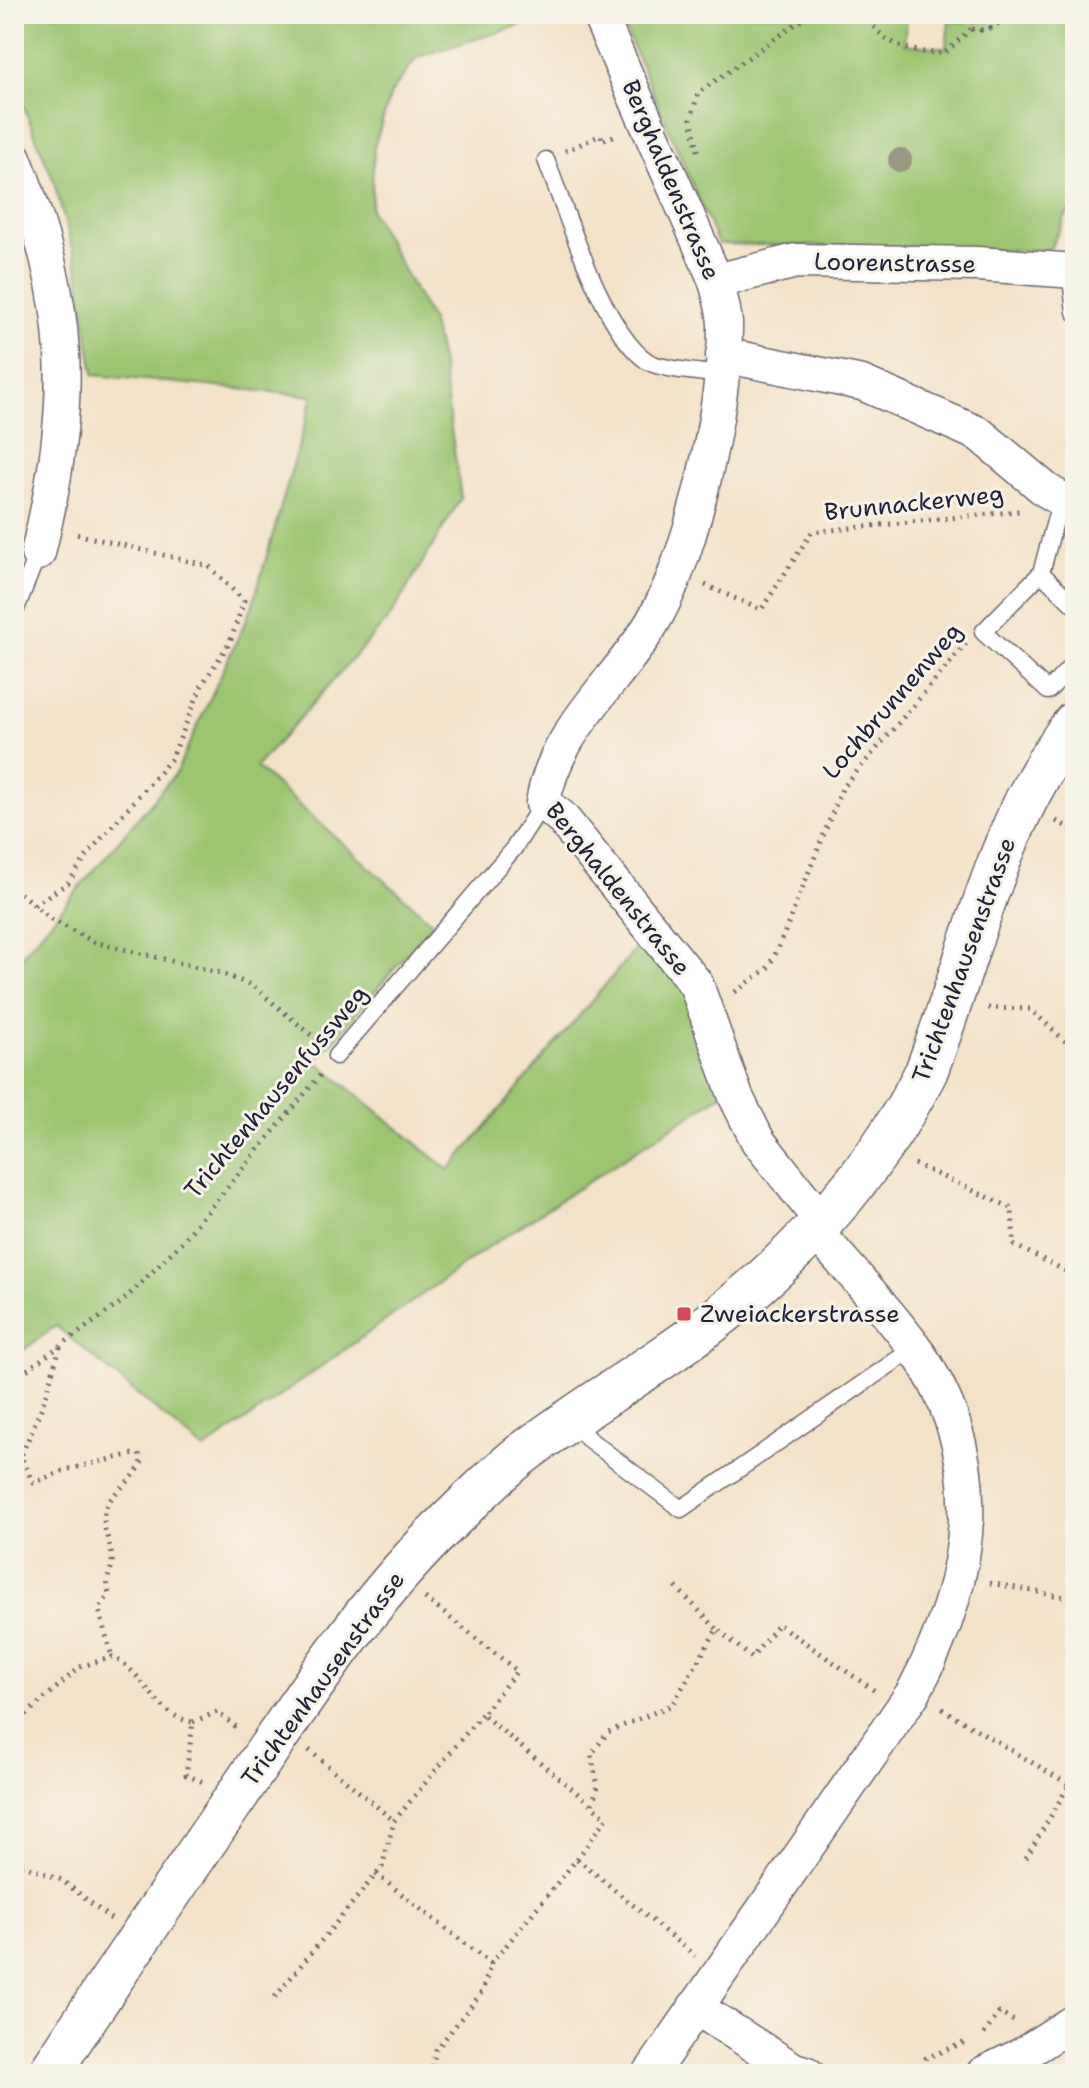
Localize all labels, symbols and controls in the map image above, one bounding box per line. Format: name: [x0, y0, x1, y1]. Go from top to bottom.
street label: Berghaldenstrasse: [614, 75, 728, 285]
street label: Loorenstrasse: [814, 246, 976, 280]
street label: Brunnackerweg: [823, 478, 1005, 528]
street label: Lochbrunnenweg: [815, 616, 969, 786]
street label: Berghaldenstrasse: [538, 796, 698, 982]
street label: Trichtenhausenstrasse: [905, 833, 1023, 1087]
street label: Trichtenhausenfussweg: [177, 979, 375, 1205]
place label: Zweiackerstrasse: [700, 1298, 900, 1330]
marker: Zweiackerstrasse: [675, 1305, 693, 1323]
street label: Trichtenhausenstrasse: [234, 1565, 412, 1793]

